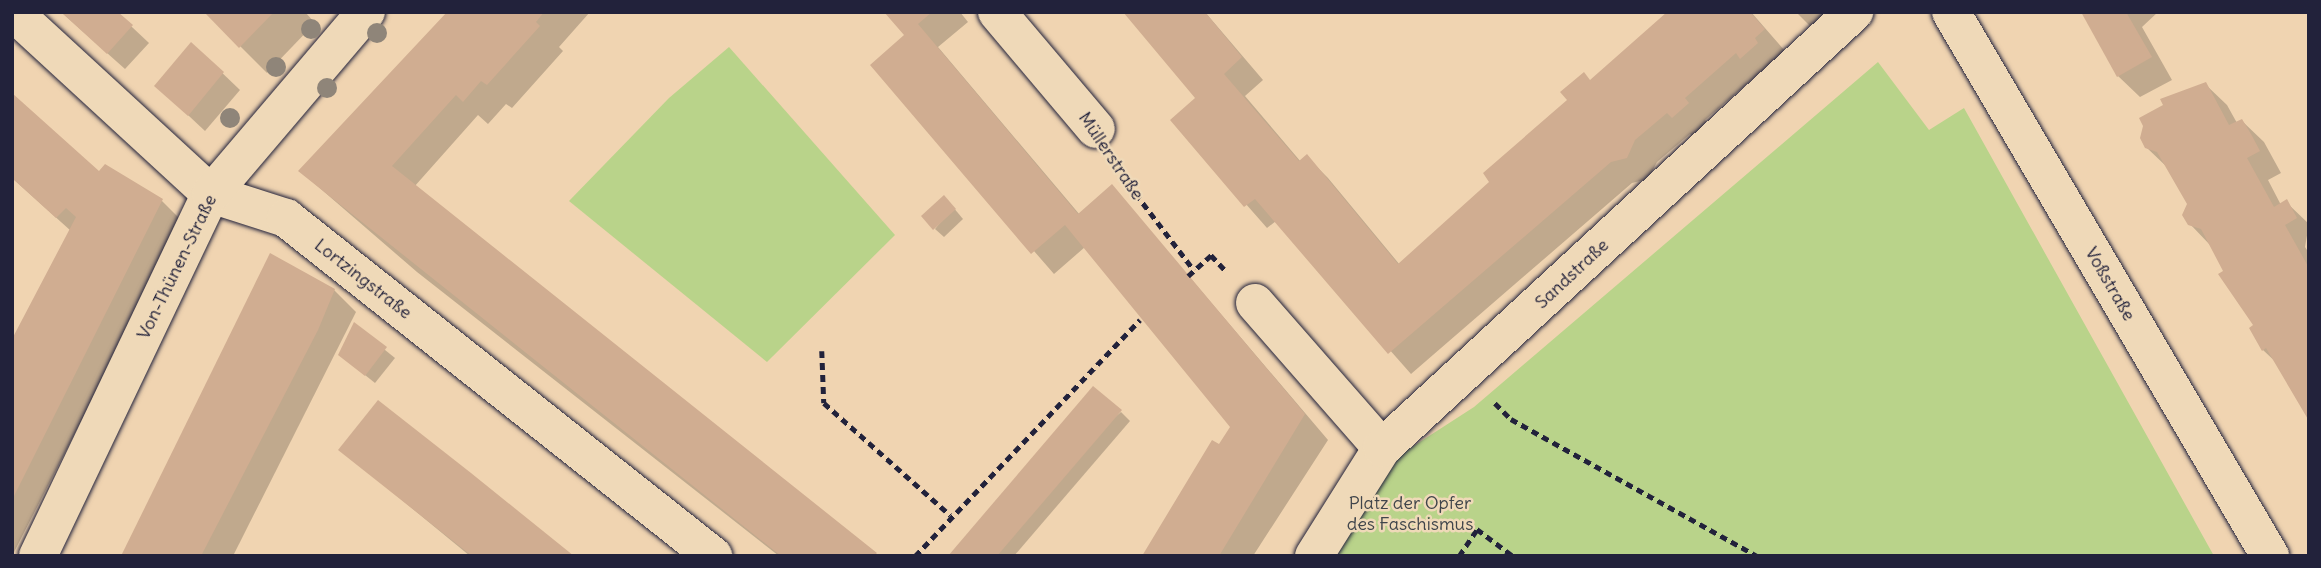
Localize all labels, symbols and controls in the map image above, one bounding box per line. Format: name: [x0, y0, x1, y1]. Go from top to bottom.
street label: Müllerstraße: [1074, 108, 1148, 204]
street label: Von-Thünen-Straße: [133, 191, 221, 343]
street label: Lortzingstraße: [310, 234, 416, 324]
street label: Sandstraße: [1531, 235, 1613, 313]
street label: Voßstraße: [2080, 243, 2140, 325]
park label: Platz der Opfer des Faschismus: [1347, 493, 1473, 536]

